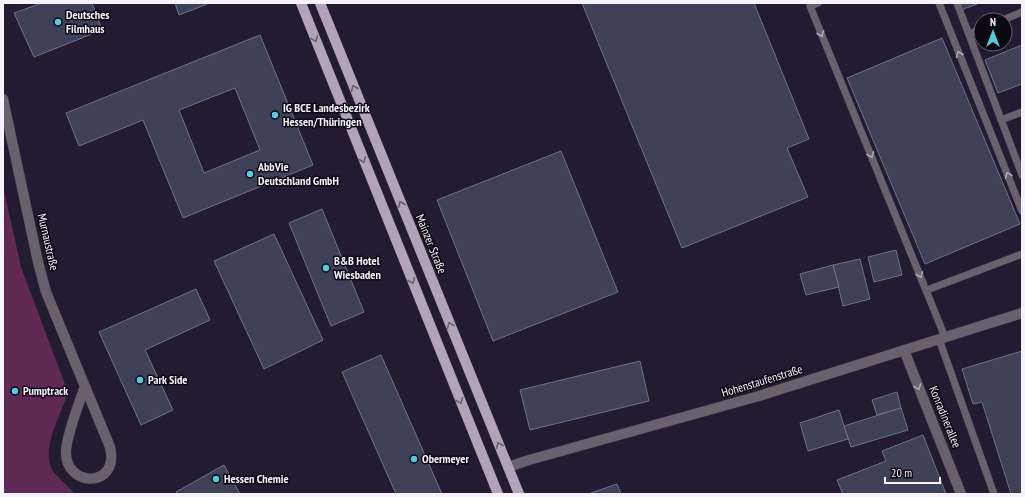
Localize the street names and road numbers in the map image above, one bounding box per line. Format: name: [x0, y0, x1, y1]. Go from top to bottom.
street label: Murnaustraße: [35, 212, 62, 272]
street label: Mainzer Straße: [413, 212, 450, 276]
street label: Hohenstaufenstraße: [720, 361, 804, 400]
street label: Konradinerallee: [926, 384, 965, 450]

